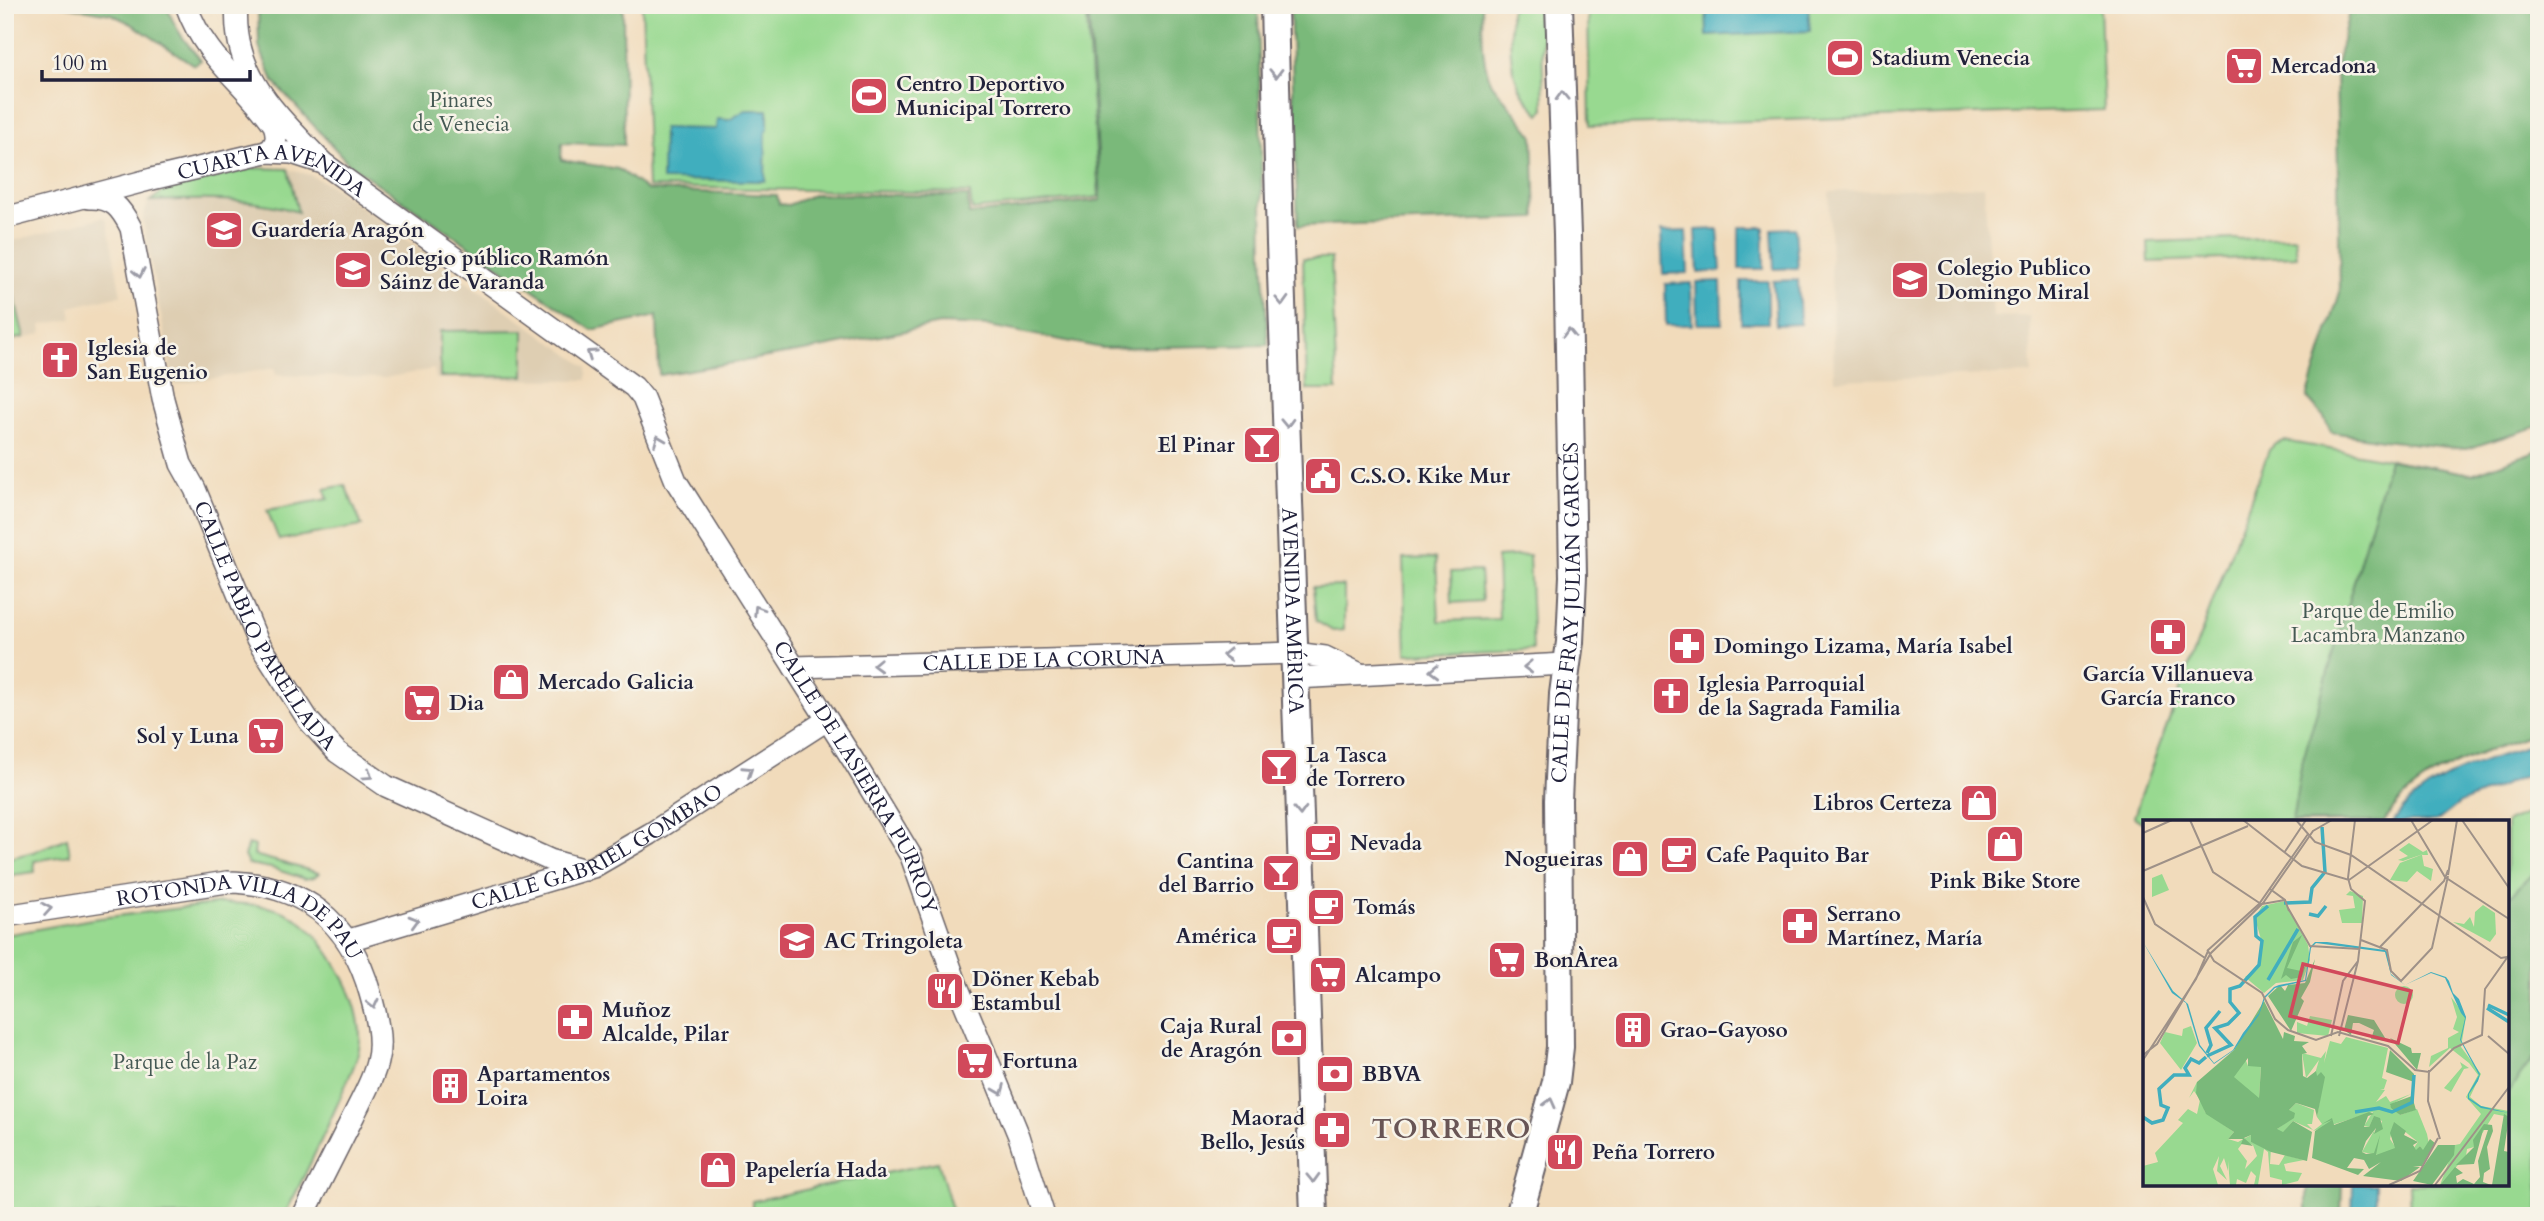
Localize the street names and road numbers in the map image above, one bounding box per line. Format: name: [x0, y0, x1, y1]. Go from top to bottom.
street label: CUARTA AVENIDA: [174, 138, 372, 204]
street label: CALLE DE FRAY JULIÁN GARCÉS: [1545, 442, 1588, 784]
street label: CALLE PABLO PARELLADA: [186, 497, 343, 757]
street label: AVENIDA AMÉRICA: [1274, 507, 1310, 714]
street label: CALLE DE LASIERRA PURROY: [766, 635, 944, 918]
street label: CALLE DE LA CORUÑA: [922, 642, 1166, 678]
street label: CALLE GABRIEL GOMBAO: [468, 777, 728, 918]
street label: ROTONDA VILLA DE PAU: [114, 868, 369, 965]

